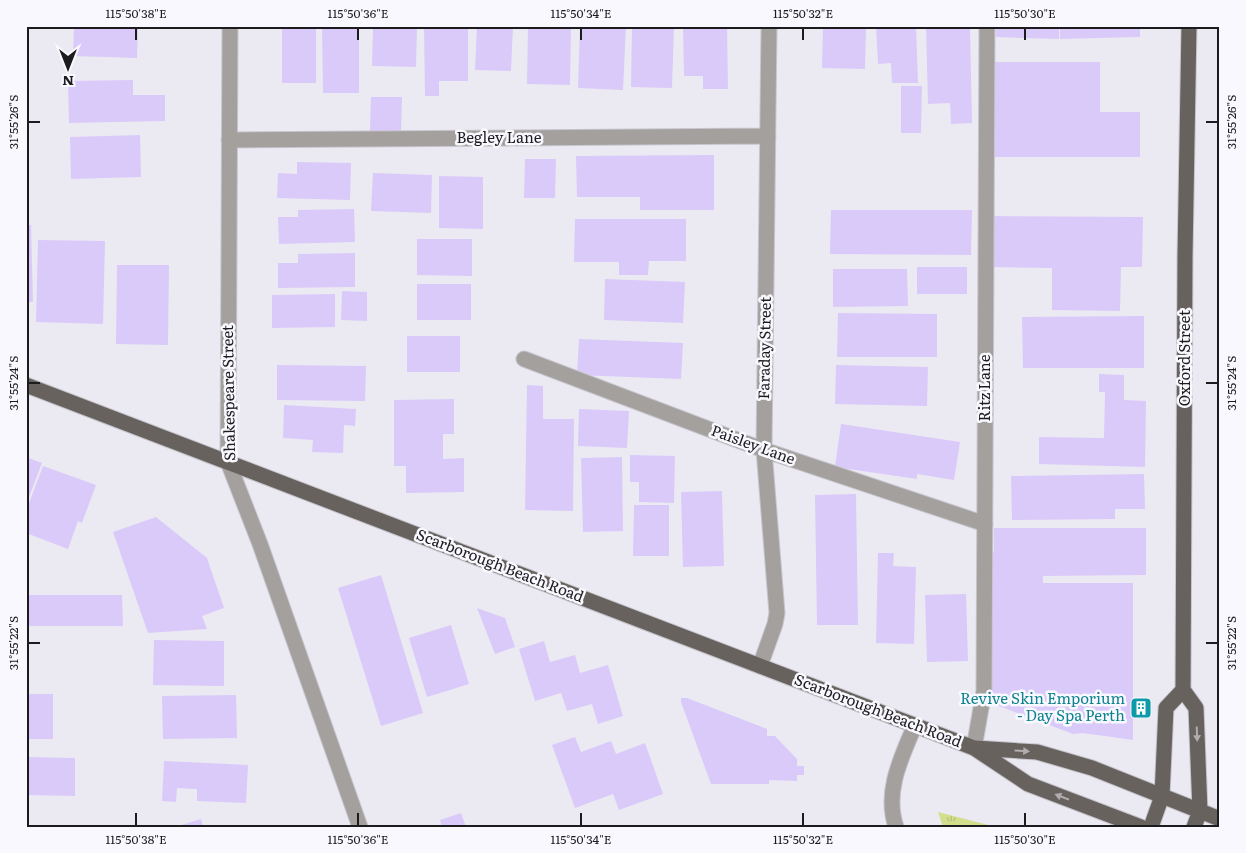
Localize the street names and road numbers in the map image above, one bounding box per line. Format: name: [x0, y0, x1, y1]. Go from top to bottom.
street label: Begley Lane: [456, 125, 542, 148]
street label: Faraday Street: [751, 296, 776, 399]
street label: Oxford Street: [1172, 310, 1195, 406]
street label: Shakespeare Street: [215, 325, 240, 461]
street label: Ritz Lane: [972, 354, 995, 421]
street label: Paisley Lane: [708, 418, 799, 470]
street label: Scarborough Beach Road: [413, 522, 588, 607]
street label: Scarborough Beach Road: [791, 667, 966, 752]

